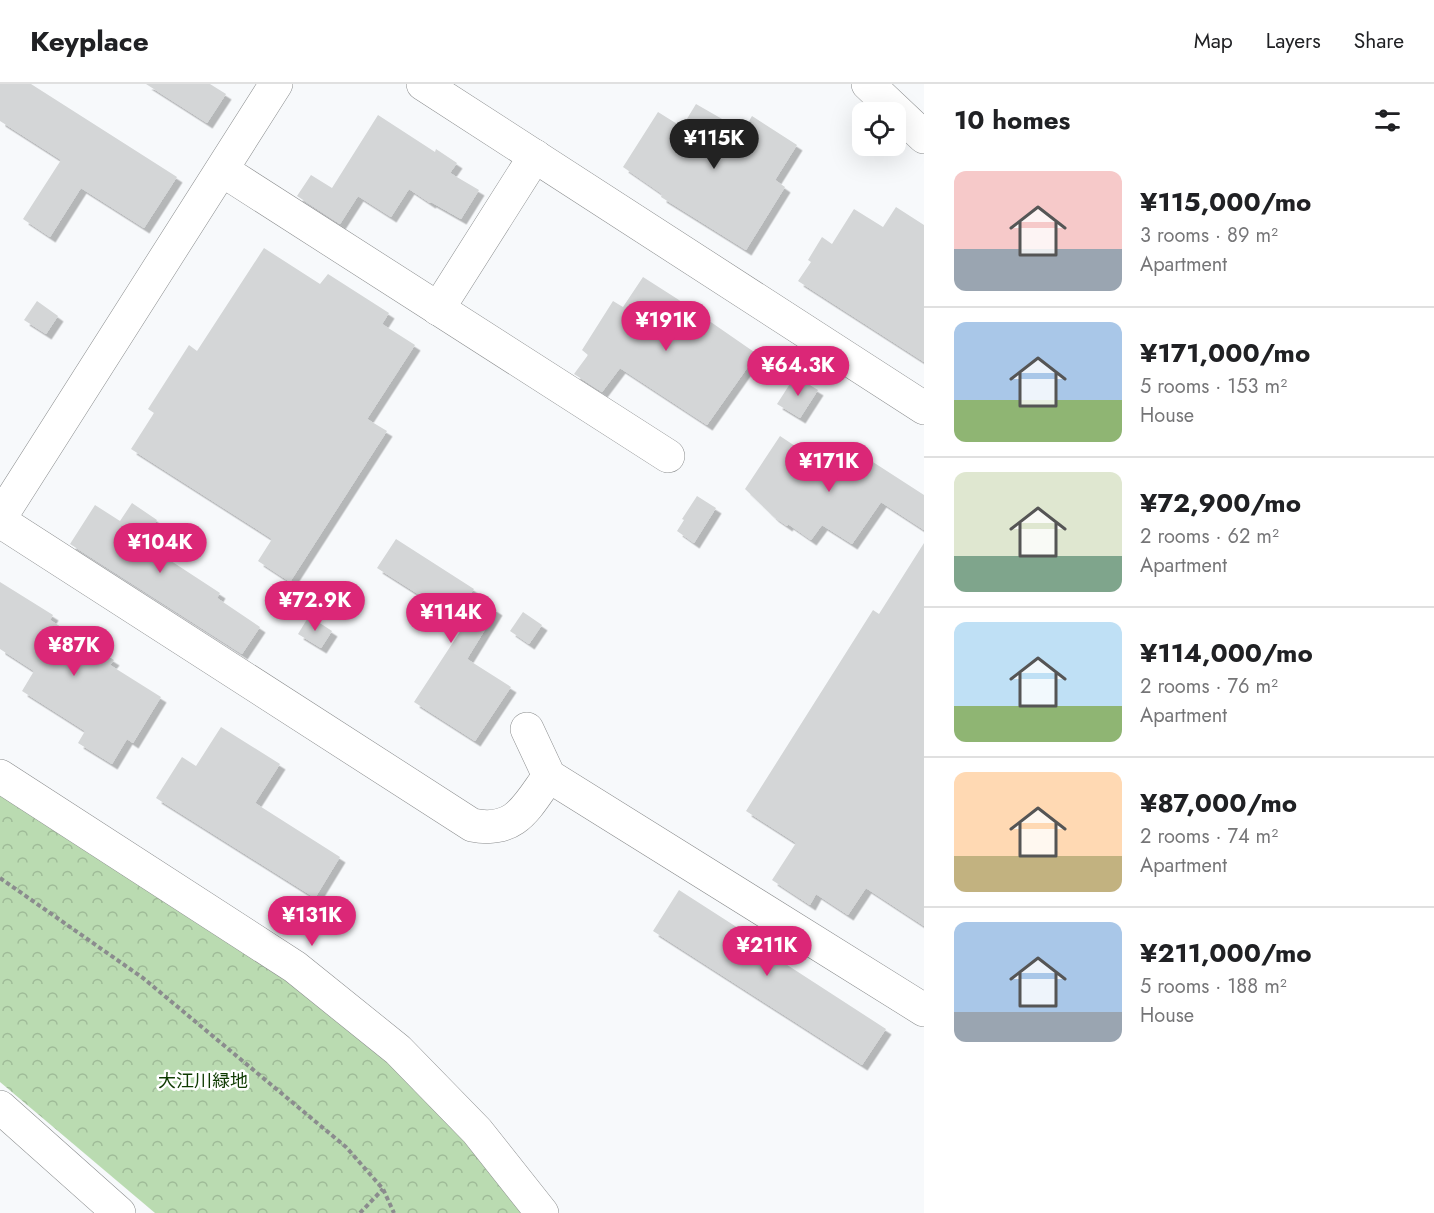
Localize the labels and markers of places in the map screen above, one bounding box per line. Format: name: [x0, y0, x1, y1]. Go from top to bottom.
pin: ¥115K: [672, 119, 756, 170]
pin: ¥191K: [624, 301, 708, 352]
pin: ¥64.3K: [749, 346, 847, 397]
pin: ¥171K: [787, 442, 871, 493]
pin: ¥104K: [118, 523, 202, 574]
pin: ¥72.9K: [266, 581, 364, 632]
pin: ¥114K: [409, 593, 493, 644]
pin: ¥87K: [38, 626, 110, 677]
pin: ¥131K: [270, 896, 354, 947]
pin: ¥211K: [725, 926, 809, 977]

